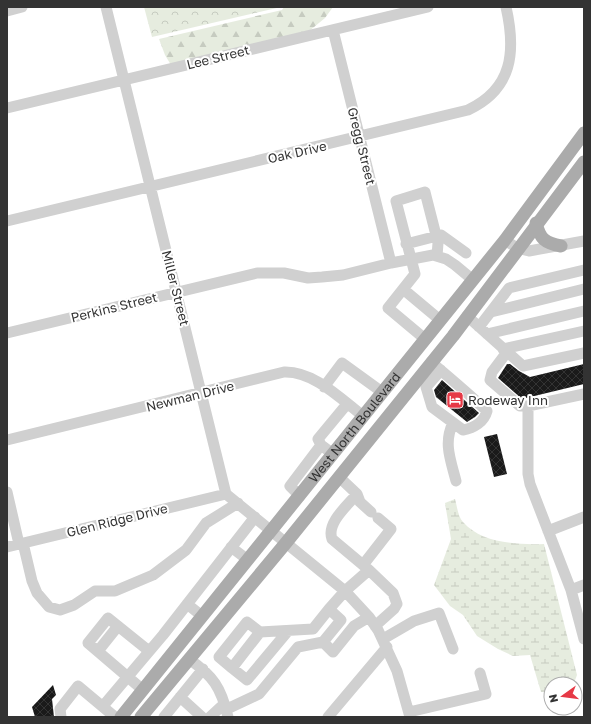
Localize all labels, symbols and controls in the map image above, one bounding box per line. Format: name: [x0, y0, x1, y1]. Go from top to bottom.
street label: Lee Street: [185, 41, 251, 73]
street label: Gregg Street: [345, 106, 379, 186]
street label: Oak Drive: [266, 137, 328, 167]
street label: Miller Street: [159, 249, 193, 327]
street label: Perkins Street: [69, 289, 159, 325]
street label: West North Boulevard: [305, 369, 404, 486]
street label: Newman Drive: [144, 377, 236, 415]
hotel icon: Rodeway Inn: [445, 390, 465, 410]
place label: Rodeway Inn: [468, 392, 548, 408]
street label: Glen Ridge Drive: [65, 500, 169, 540]
north arrow: [543, 676, 583, 716]
text: N: [545, 693, 560, 704]

